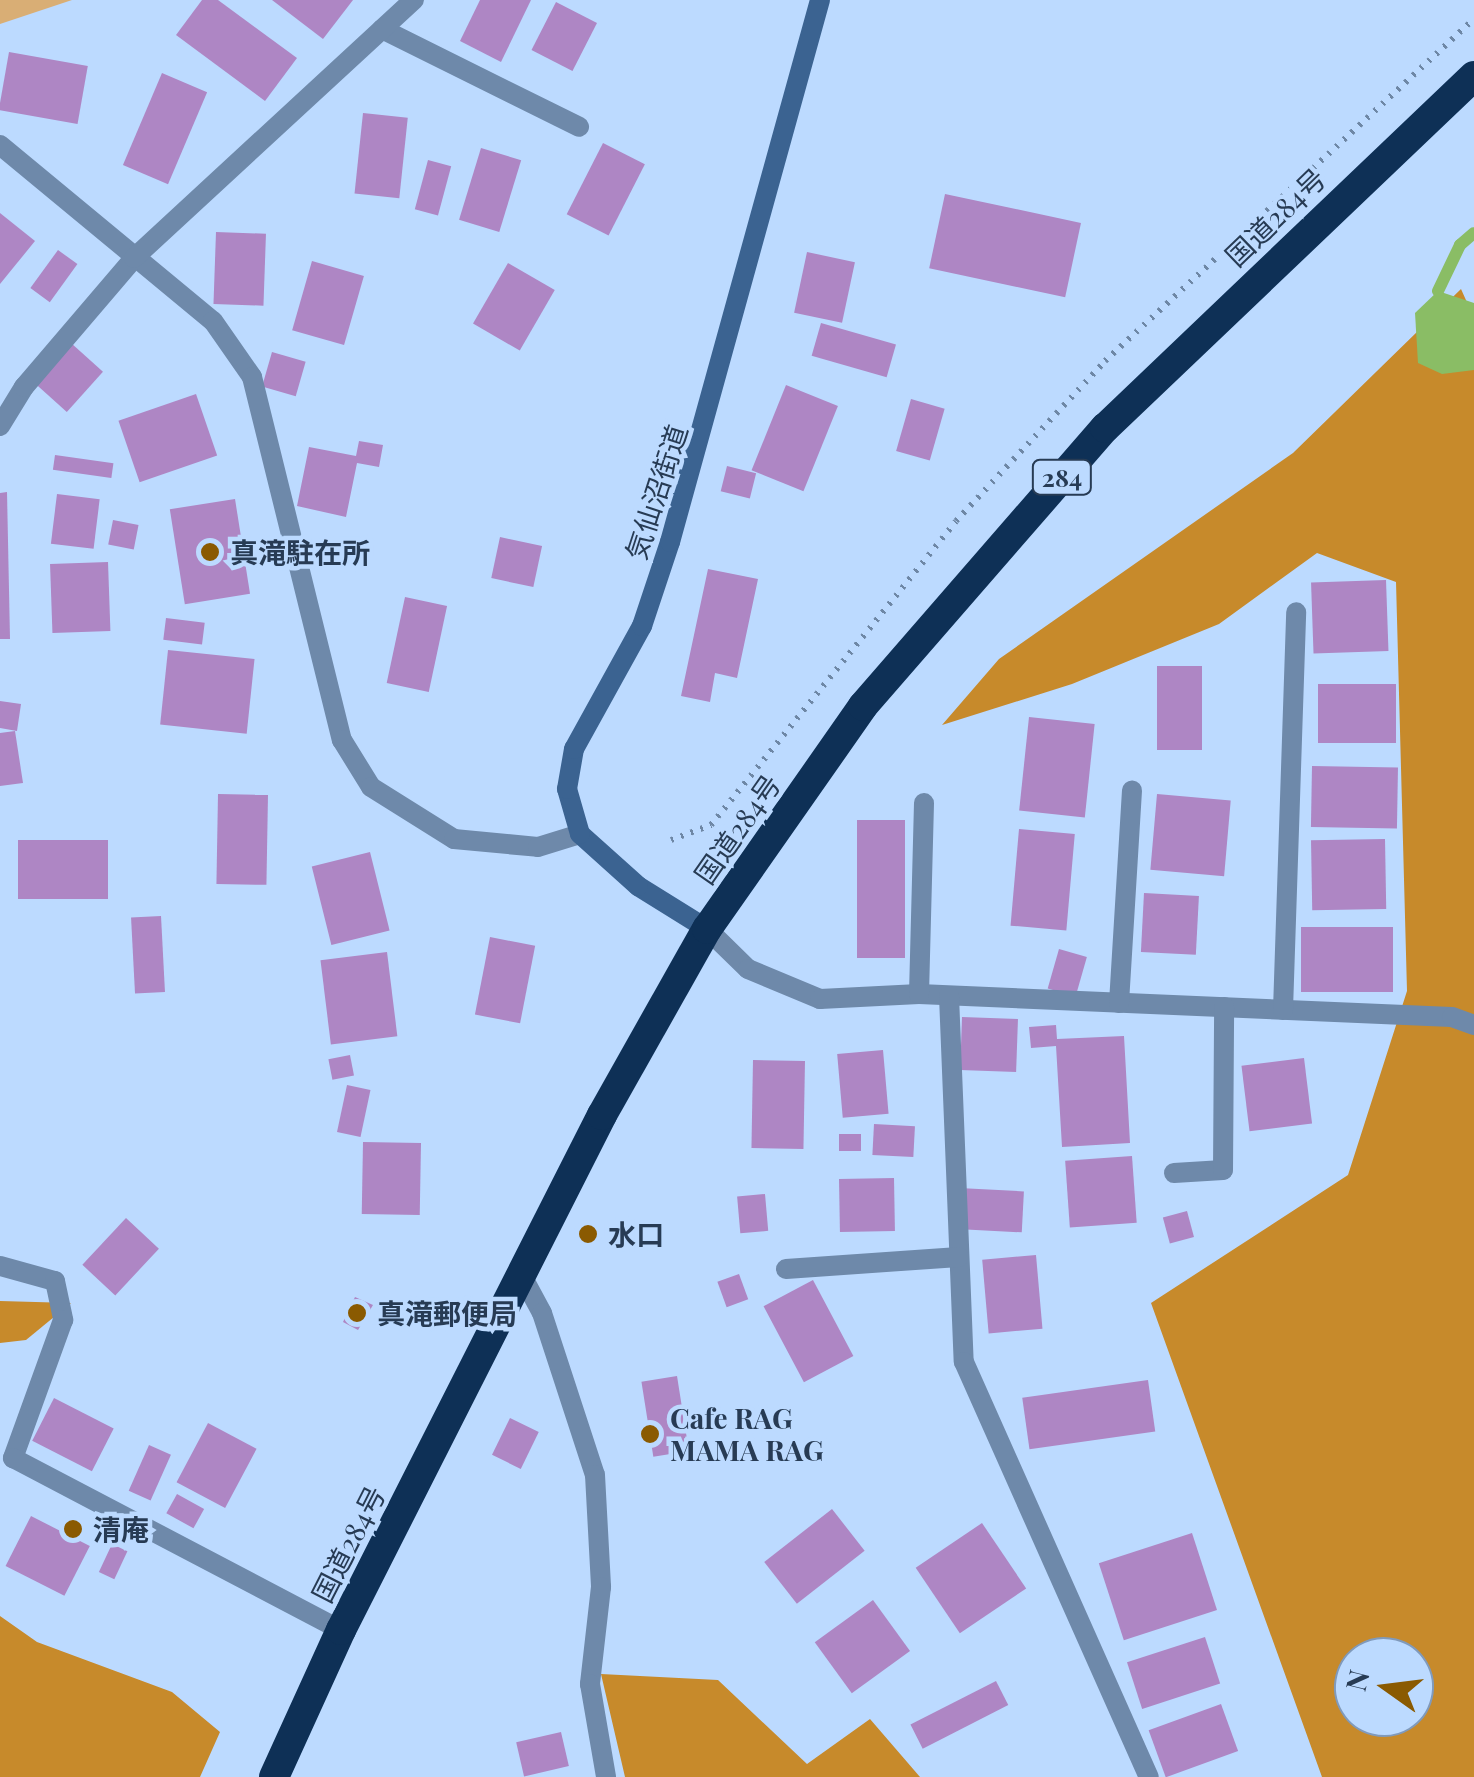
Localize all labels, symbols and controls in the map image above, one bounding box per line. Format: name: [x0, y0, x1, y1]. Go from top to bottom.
street label: 国道284号: [1218, 161, 1332, 273]
street label: 気仙沼街道: [618, 420, 694, 564]
road number: 284: [1030, 457, 1094, 497]
place label: 真滝駐在所: [230, 535, 370, 569]
marker: 真滝駐在所: [199, 541, 221, 563]
street label: 国道284号: [687, 768, 787, 890]
place label: 水口: [608, 1217, 664, 1251]
marker: 水口: [577, 1223, 599, 1245]
place label: 真滝郵便局: [377, 1296, 517, 1330]
marker: 真滝郵便局: [346, 1302, 368, 1324]
place label: Cafe RAG MAMA RAG: [670, 1401, 824, 1467]
marker: Cafe RAG MAMA RAG: [639, 1423, 661, 1445]
street label: 国道284号: [304, 1480, 392, 1608]
place label: 清庵: [93, 1512, 149, 1546]
marker: 清庵: [62, 1518, 84, 1540]
north arrow: [1334, 1637, 1434, 1737]
text: N: [1336, 1666, 1377, 1694]

